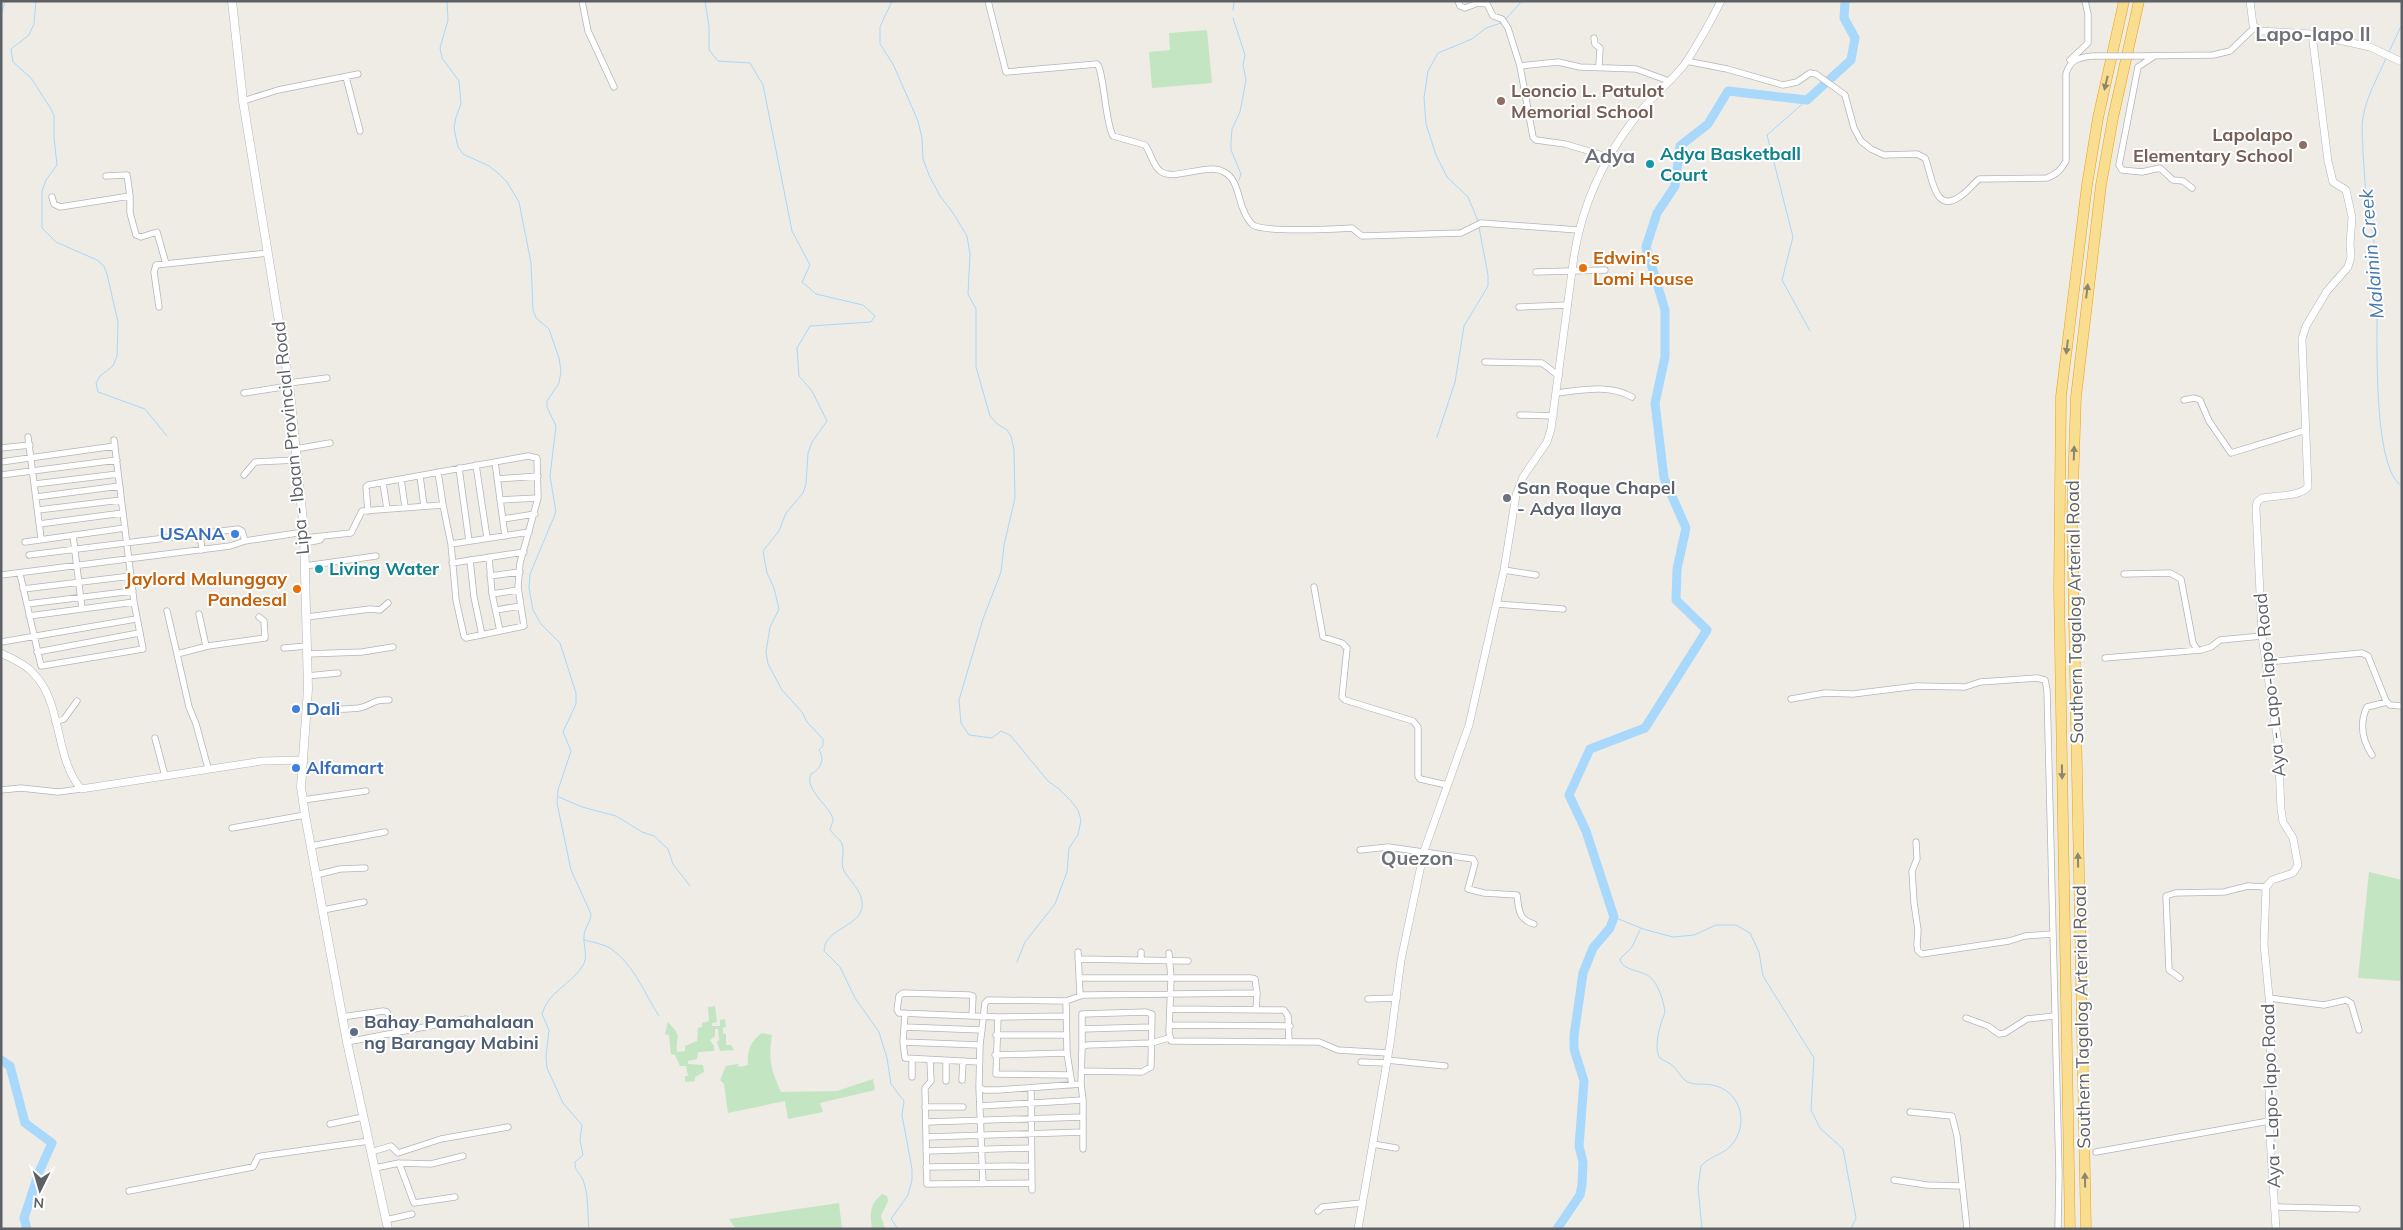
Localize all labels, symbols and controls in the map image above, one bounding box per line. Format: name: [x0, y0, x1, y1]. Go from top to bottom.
district label: Lapo-lapo II: [2255, 21, 2371, 46]
one-way arrow: [2102, 76, 2110, 91]
place label: Leoncio L. Patulot Memorial School: [1511, 79, 1664, 123]
marker: Leoncio L. Patulot Memorial School: [1495, 95, 1507, 107]
place label: Lapolapo Elementary School: [2133, 123, 2293, 167]
marker: Lapolapo Elementary School: [2297, 139, 2309, 151]
place label: Adya Basketball Court: [1660, 142, 1801, 186]
district label: Adya: [1585, 143, 1635, 168]
marker: Adya Basketball Court: [1644, 158, 1656, 170]
water label: Malainin Creek: [2353, 187, 2389, 320]
place label: Edwin's Lomi House: [1593, 246, 1694, 290]
marker: Edwin's Lomi House: [1577, 262, 1589, 274]
one-way arrow: [2084, 283, 2092, 299]
street label: Lipa - Ibaan Provincial Road: [267, 320, 314, 556]
one-way arrow: [2063, 340, 2071, 356]
one-way arrow: [2071, 444, 2079, 460]
place label: San Roque Chapel - Adya Ilaya: [1517, 476, 1675, 520]
street label: Southern Tagalog Arterial Road: [2061, 480, 2088, 744]
marker: San Roque Chapel - Adya Ilaya: [1501, 492, 1513, 504]
place label: USANA: [160, 522, 225, 545]
marker: USANA: [229, 528, 241, 540]
place label: Living Water: [329, 557, 440, 580]
marker: Living Water: [313, 563, 325, 575]
place label: Jaylord Malunggay Pandesal: [125, 567, 287, 611]
marker: Jaylord Malunggay Pandesal: [291, 583, 303, 595]
street label: Aya - Lapo-lapo Road: [2248, 592, 2291, 778]
place label: Dali: [306, 697, 340, 720]
marker: Dali: [290, 703, 302, 715]
place label: Alfamart: [306, 756, 384, 779]
marker: Alfamart: [290, 762, 302, 774]
one-way arrow: [2058, 764, 2066, 780]
district label: Quezon: [1381, 845, 1453, 870]
one-way arrow: [2074, 852, 2082, 868]
street label: Southern Tagalog Arterial Road: [2068, 885, 2095, 1149]
street label: Aya - Lapo-lapo Road: [2256, 1003, 2285, 1189]
place label: Bahay Pamahalaan ng Barangay Mabini: [364, 1010, 539, 1054]
marker: Bahay Pamahalaan ng Barangay Mabini: [348, 1026, 360, 1038]
north arrow: [15, 1165, 65, 1215]
one-way arrow: [2081, 1172, 2089, 1188]
text: N: [33, 1194, 45, 1212]

